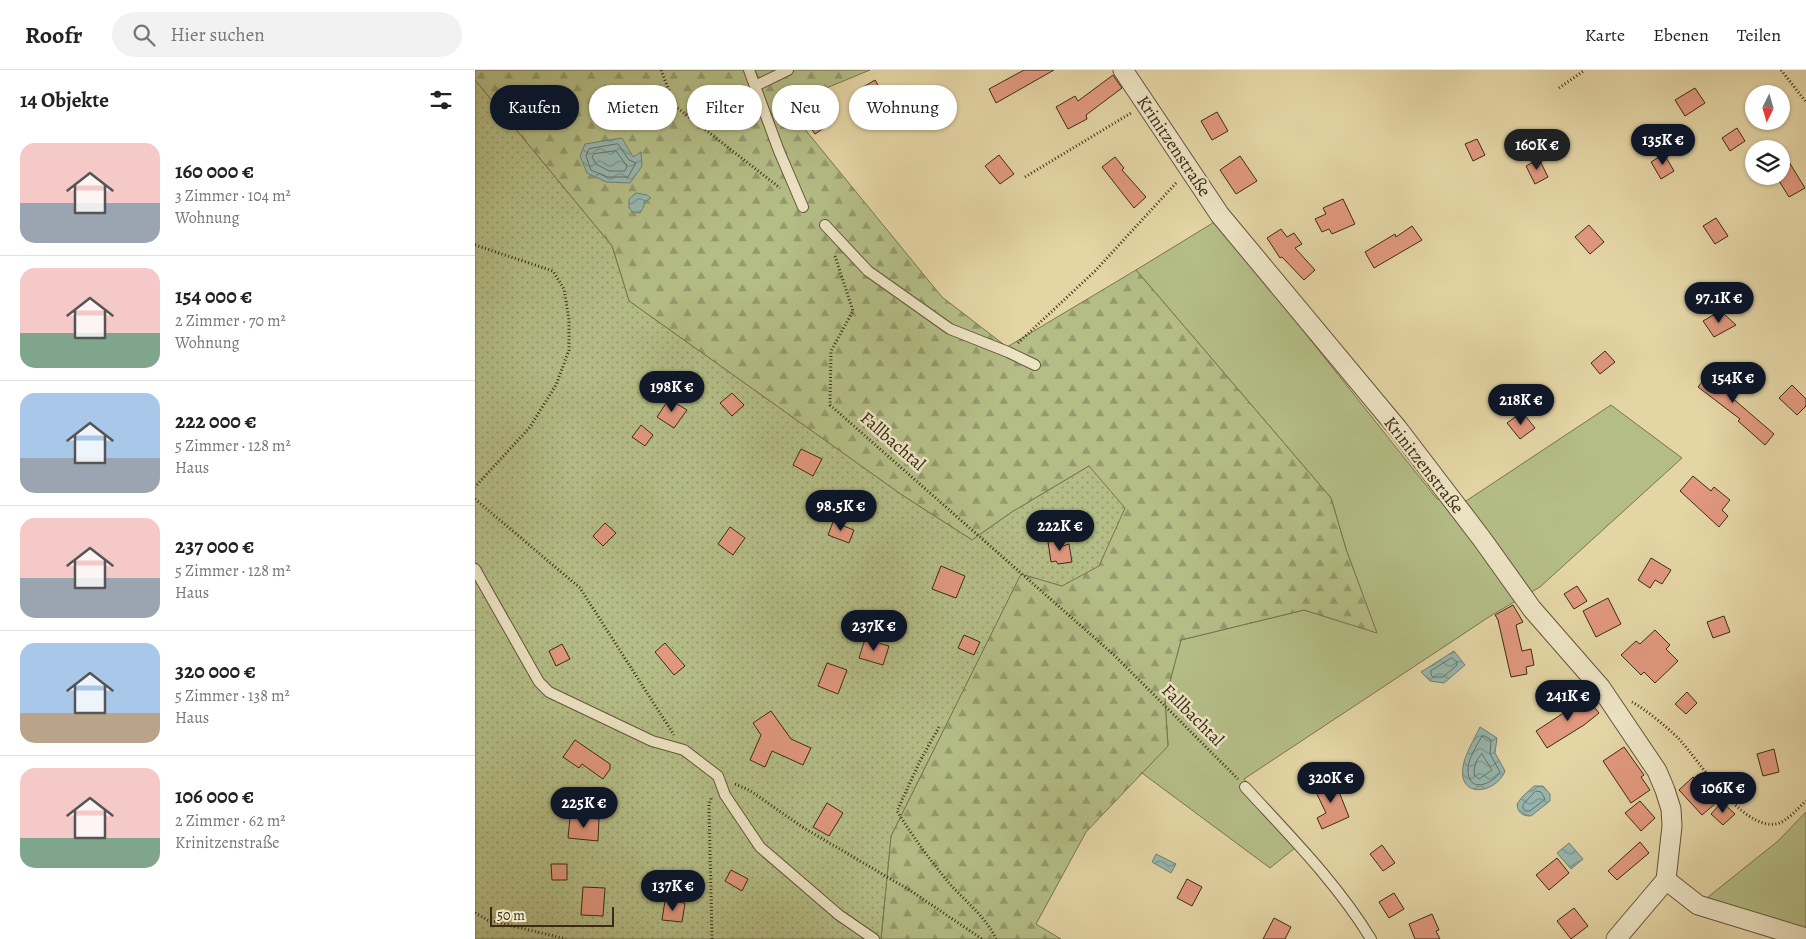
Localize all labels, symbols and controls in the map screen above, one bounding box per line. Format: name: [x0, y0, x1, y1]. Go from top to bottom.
search box: [112, 12, 462, 57]
text: Roofr: [25, 19, 82, 51]
icon: search: [130, 21, 158, 49]
text: Hier suchen: [170, 22, 265, 48]
text: Karte: [1585, 23, 1625, 47]
text: Ebenen: [1653, 23, 1709, 47]
text: Teilen: [1737, 23, 1781, 47]
chip: Kaufen: [490, 85, 579, 130]
chip: Mieten: [589, 85, 677, 130]
chip: Filter: [687, 85, 762, 130]
chip: Neu: [772, 85, 839, 130]
chip: Wohnung: [849, 85, 957, 130]
north arrow: [1745, 85, 1790, 130]
map controls: [1745, 85, 1790, 185]
text: 14 Objekte: [20, 86, 109, 114]
icon: filters: [427, 86, 455, 114]
street label: Krinitzenstraße: [1131, 91, 1217, 201]
pin: 135K €: [1622, 124, 1704, 166]
pin: 160K €: [1496, 128, 1578, 171]
text: 135K €: [1642, 129, 1684, 151]
text: 160K €: [1515, 134, 1559, 156]
button: layers: [1745, 140, 1790, 185]
text: 160 000 €: [175, 157, 254, 185]
icon: home: [60, 163, 120, 223]
text: 3 Zimmer · 104 m²: [175, 185, 291, 207]
text: Wohnung: [175, 207, 239, 229]
text: 154 000 €: [175, 282, 252, 310]
pin: 97.1K €: [1673, 282, 1765, 324]
text: 97.1K €: [1696, 287, 1742, 309]
icon: home: [60, 288, 120, 348]
text: 2 Zimmer · 70 m²: [175, 310, 286, 332]
text: Wohnung: [175, 332, 239, 354]
pin: 154K €: [1692, 362, 1774, 404]
text: 154K €: [1712, 367, 1754, 389]
pin: 198K €: [631, 370, 713, 413]
text: 198K €: [650, 376, 694, 398]
pin: 218K €: [1480, 384, 1562, 426]
text: 218K €: [1499, 389, 1543, 411]
street label: Fallbachtal: [855, 406, 931, 476]
text: 222 000 €: [175, 407, 256, 435]
street label: Krinitzenstraße: [1378, 411, 1470, 519]
icon: home: [60, 413, 120, 473]
text: 5 Zimmer · 128 m²: [175, 435, 291, 457]
text: Haus: [175, 457, 209, 479]
pin: 98.5K €: [795, 490, 887, 532]
text: 98.5K €: [817, 495, 865, 517]
pin: 222K €: [1019, 510, 1101, 552]
text: 222K €: [1037, 515, 1083, 537]
text: 237 000 €: [175, 532, 254, 560]
icon: home: [60, 538, 120, 598]
text: 5 Zimmer · 128 m²: [175, 560, 291, 582]
text: Haus: [175, 582, 209, 604]
pin: 237K €: [833, 610, 915, 652]
text: 237K €: [852, 615, 896, 637]
text: 320 000 €: [175, 657, 256, 685]
icon: home: [60, 663, 120, 723]
street label: Fallbachtal: [1157, 679, 1230, 752]
pin: 241K €: [1527, 680, 1609, 722]
text: 5 Zimmer · 138 m²: [175, 685, 290, 707]
text: 241K €: [1546, 685, 1590, 707]
text: Haus: [175, 707, 209, 729]
pin: 320K €: [1290, 762, 1372, 804]
text: 320K €: [1308, 767, 1354, 789]
pin: 106K €: [1682, 772, 1764, 814]
text: 106K €: [1701, 777, 1745, 799]
text: 106 000 €: [175, 782, 254, 810]
pin: 225K €: [543, 786, 625, 829]
icon: home: [60, 788, 120, 848]
text: 225K €: [562, 792, 606, 814]
text: 2 Zimmer · 62 m²: [175, 810, 286, 832]
text: Krinitzenstraße: [175, 832, 279, 854]
pin: 137K €: [632, 870, 714, 912]
text: 137K €: [652, 875, 694, 897]
scale bar: [490, 904, 614, 927]
text: 50 m: [497, 906, 525, 925]

